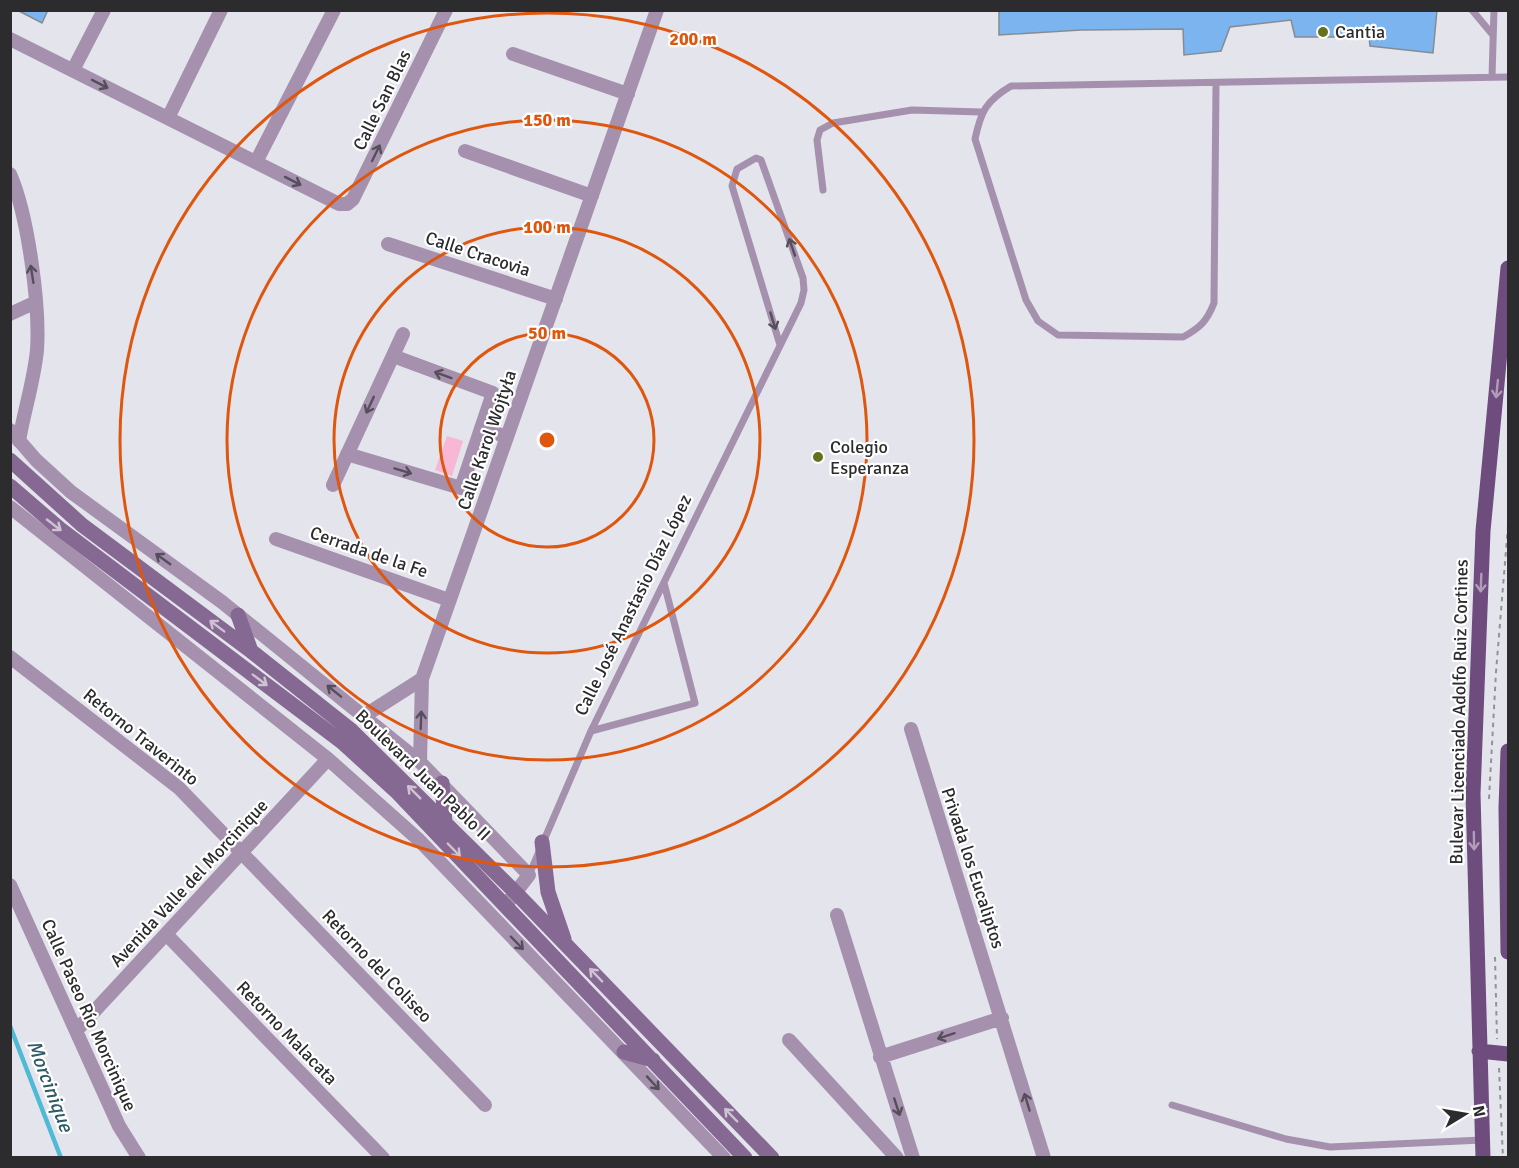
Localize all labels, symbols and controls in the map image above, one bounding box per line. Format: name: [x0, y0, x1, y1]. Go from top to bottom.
place label: Cantia: [1335, 21, 1385, 43]
marker: Cantia: [1316, 25, 1330, 39]
text: 200 m: [669, 28, 717, 50]
street label: Calle San Blas: [348, 46, 416, 154]
one-way arrow: [91, 79, 109, 90]
text: 150 m: [523, 109, 571, 131]
one-way arrow: [370, 144, 382, 162]
one-way arrow: [284, 176, 302, 187]
text: 100 m: [523, 216, 571, 238]
street label: Calle Cracovia: [423, 227, 533, 281]
one-way arrow: [786, 238, 797, 257]
one-way arrow: [26, 264, 37, 284]
one-way arrow: [768, 311, 779, 330]
text: 50 m: [528, 322, 566, 344]
street label: Calle Karol Wojtyła: [453, 367, 521, 513]
one-way arrow: [434, 368, 453, 379]
one-way arrow: [1491, 378, 1502, 398]
one-way arrow: [364, 395, 376, 413]
centre of rings: [537, 430, 557, 450]
place label: Colegio Esperanza: [830, 436, 909, 479]
marker: Colegio Esperanza: [811, 450, 825, 464]
one-way arrow: [393, 466, 412, 477]
street label: Calle José Anastasio Díaz López: [570, 491, 696, 719]
one-way arrow: [46, 518, 62, 531]
street label: Cerrada de la Fe: [307, 522, 431, 582]
one-way arrow: [155, 553, 171, 565]
street label: Bulevar Licenciado Adolfo Ruiz Cortines: [1445, 559, 1473, 865]
one-way arrow: [1475, 573, 1486, 593]
one-way arrow: [210, 620, 226, 632]
one-way arrow: [252, 674, 268, 687]
street label: Retorno Traverinto: [79, 684, 203, 790]
one-way arrow: [326, 685, 342, 698]
street label: Boulevard Juan Pablo II: [351, 705, 495, 845]
one-way arrow: [415, 711, 427, 731]
one-way arrow: [407, 785, 422, 800]
street label: Privada los Eucaliptos: [937, 785, 1009, 951]
street label: Avenida Valle del Morcinique: [105, 795, 273, 971]
one-way arrow: [1468, 831, 1480, 851]
one-way arrow: [446, 843, 461, 858]
street label: Retorno del Coliseo: [317, 905, 437, 1027]
street label: Calle Paseo Río Morcinique: [37, 916, 141, 1114]
one-way arrow: [510, 936, 525, 951]
one-way arrow: [589, 968, 603, 983]
street label: Retorno Malacata: [232, 977, 342, 1089]
one-way arrow: [937, 1031, 956, 1042]
water label: Morcinique: [22, 1037, 78, 1135]
one-way arrow: [646, 1075, 661, 1090]
north arrow: [1435, 1084, 1495, 1144]
one-way arrow: [1021, 1092, 1032, 1111]
one-way arrow: [892, 1097, 903, 1116]
text: N: [1468, 1104, 1490, 1119]
one-way arrow: [724, 1108, 739, 1123]

